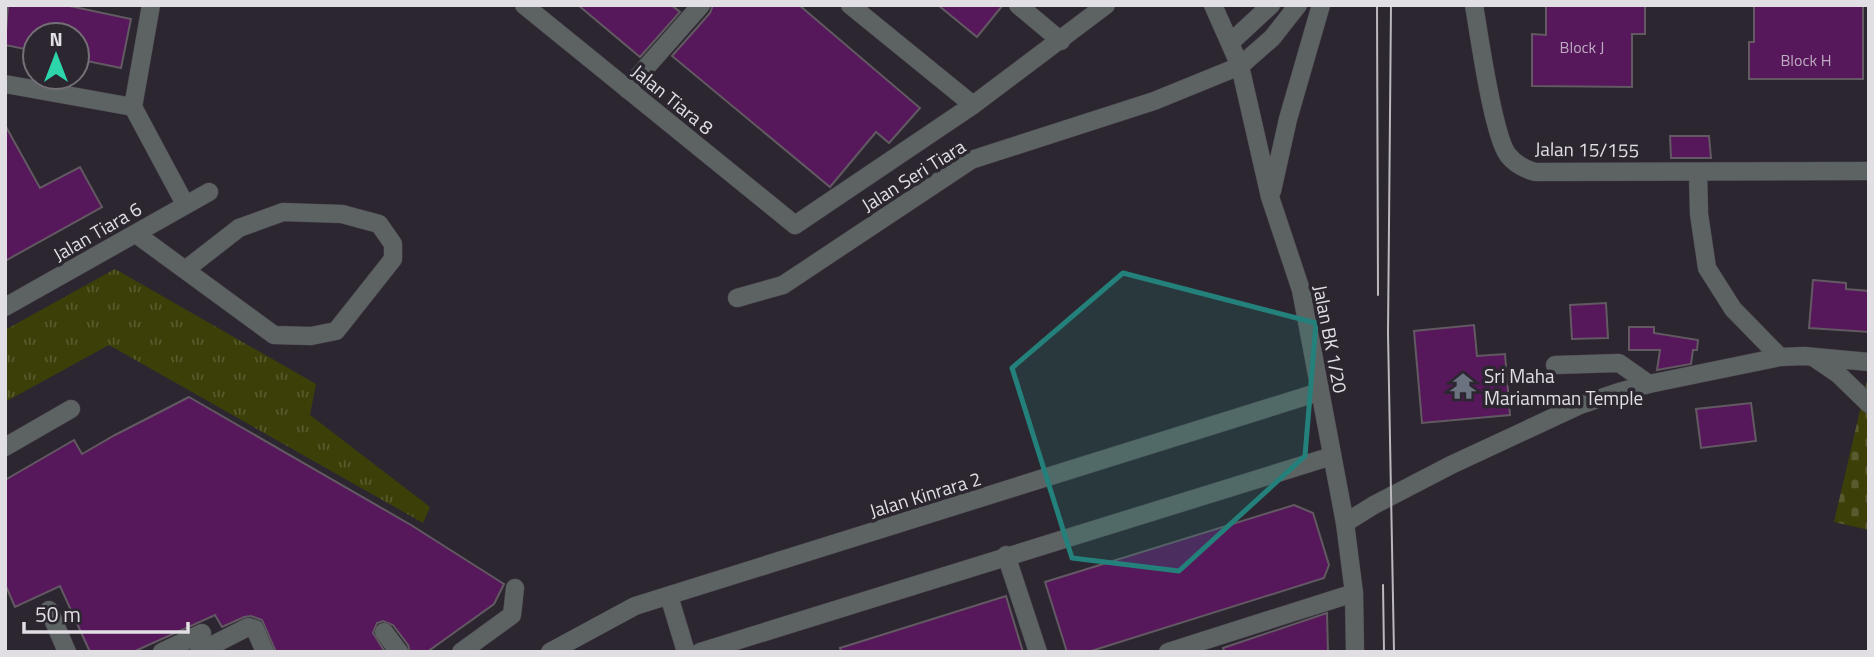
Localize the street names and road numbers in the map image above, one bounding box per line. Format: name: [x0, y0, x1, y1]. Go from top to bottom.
street label: Jalan Tiara 8: [626, 57, 720, 141]
street label: Jalan Seri Tiara: [855, 131, 971, 219]
street label: Jalan 15/155: [1535, 134, 1639, 164]
street label: Jalan Tiara 6: [47, 194, 147, 268]
street label: Jalan BK 1/20: [1306, 282, 1356, 396]
street label: Jalan Kinrara 2: [866, 463, 984, 525]

